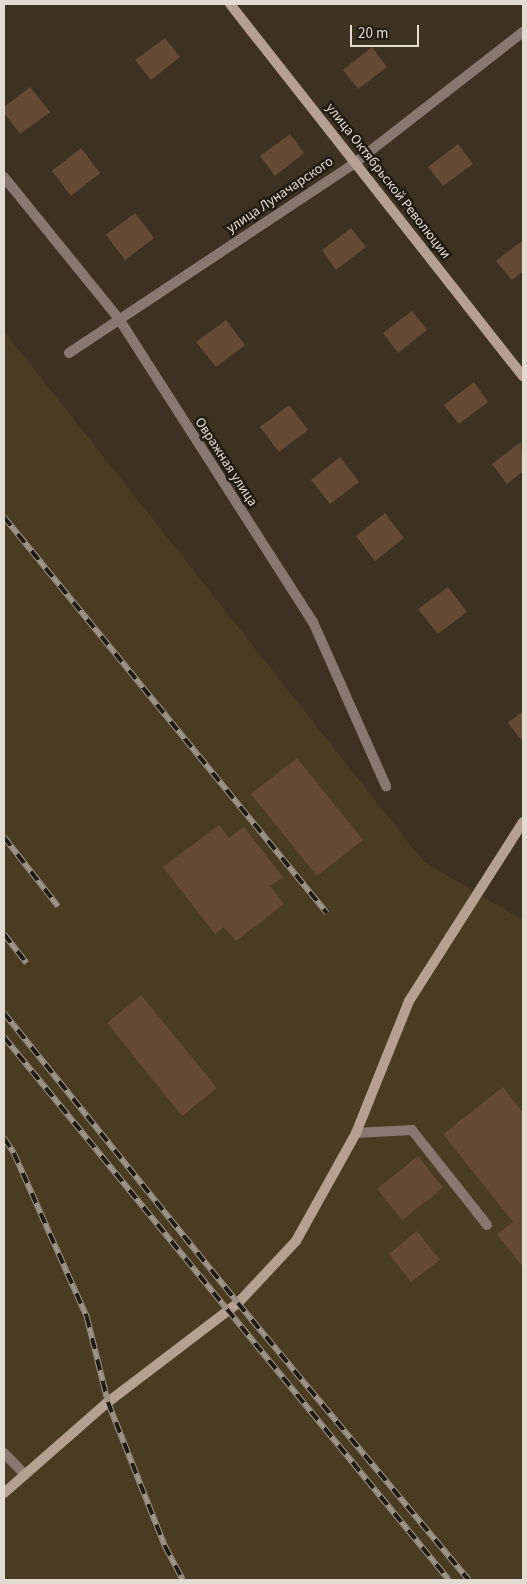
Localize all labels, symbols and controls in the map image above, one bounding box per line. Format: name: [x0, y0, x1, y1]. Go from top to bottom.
scale bar: [352, 15, 421, 47]
text: 20 m: [358, 23, 388, 44]
street label: улица Октябрьской Революции: [322, 100, 454, 262]
street label: улица Луначарского: [223, 153, 337, 237]
street label: Овражная улица: [191, 415, 261, 509]

